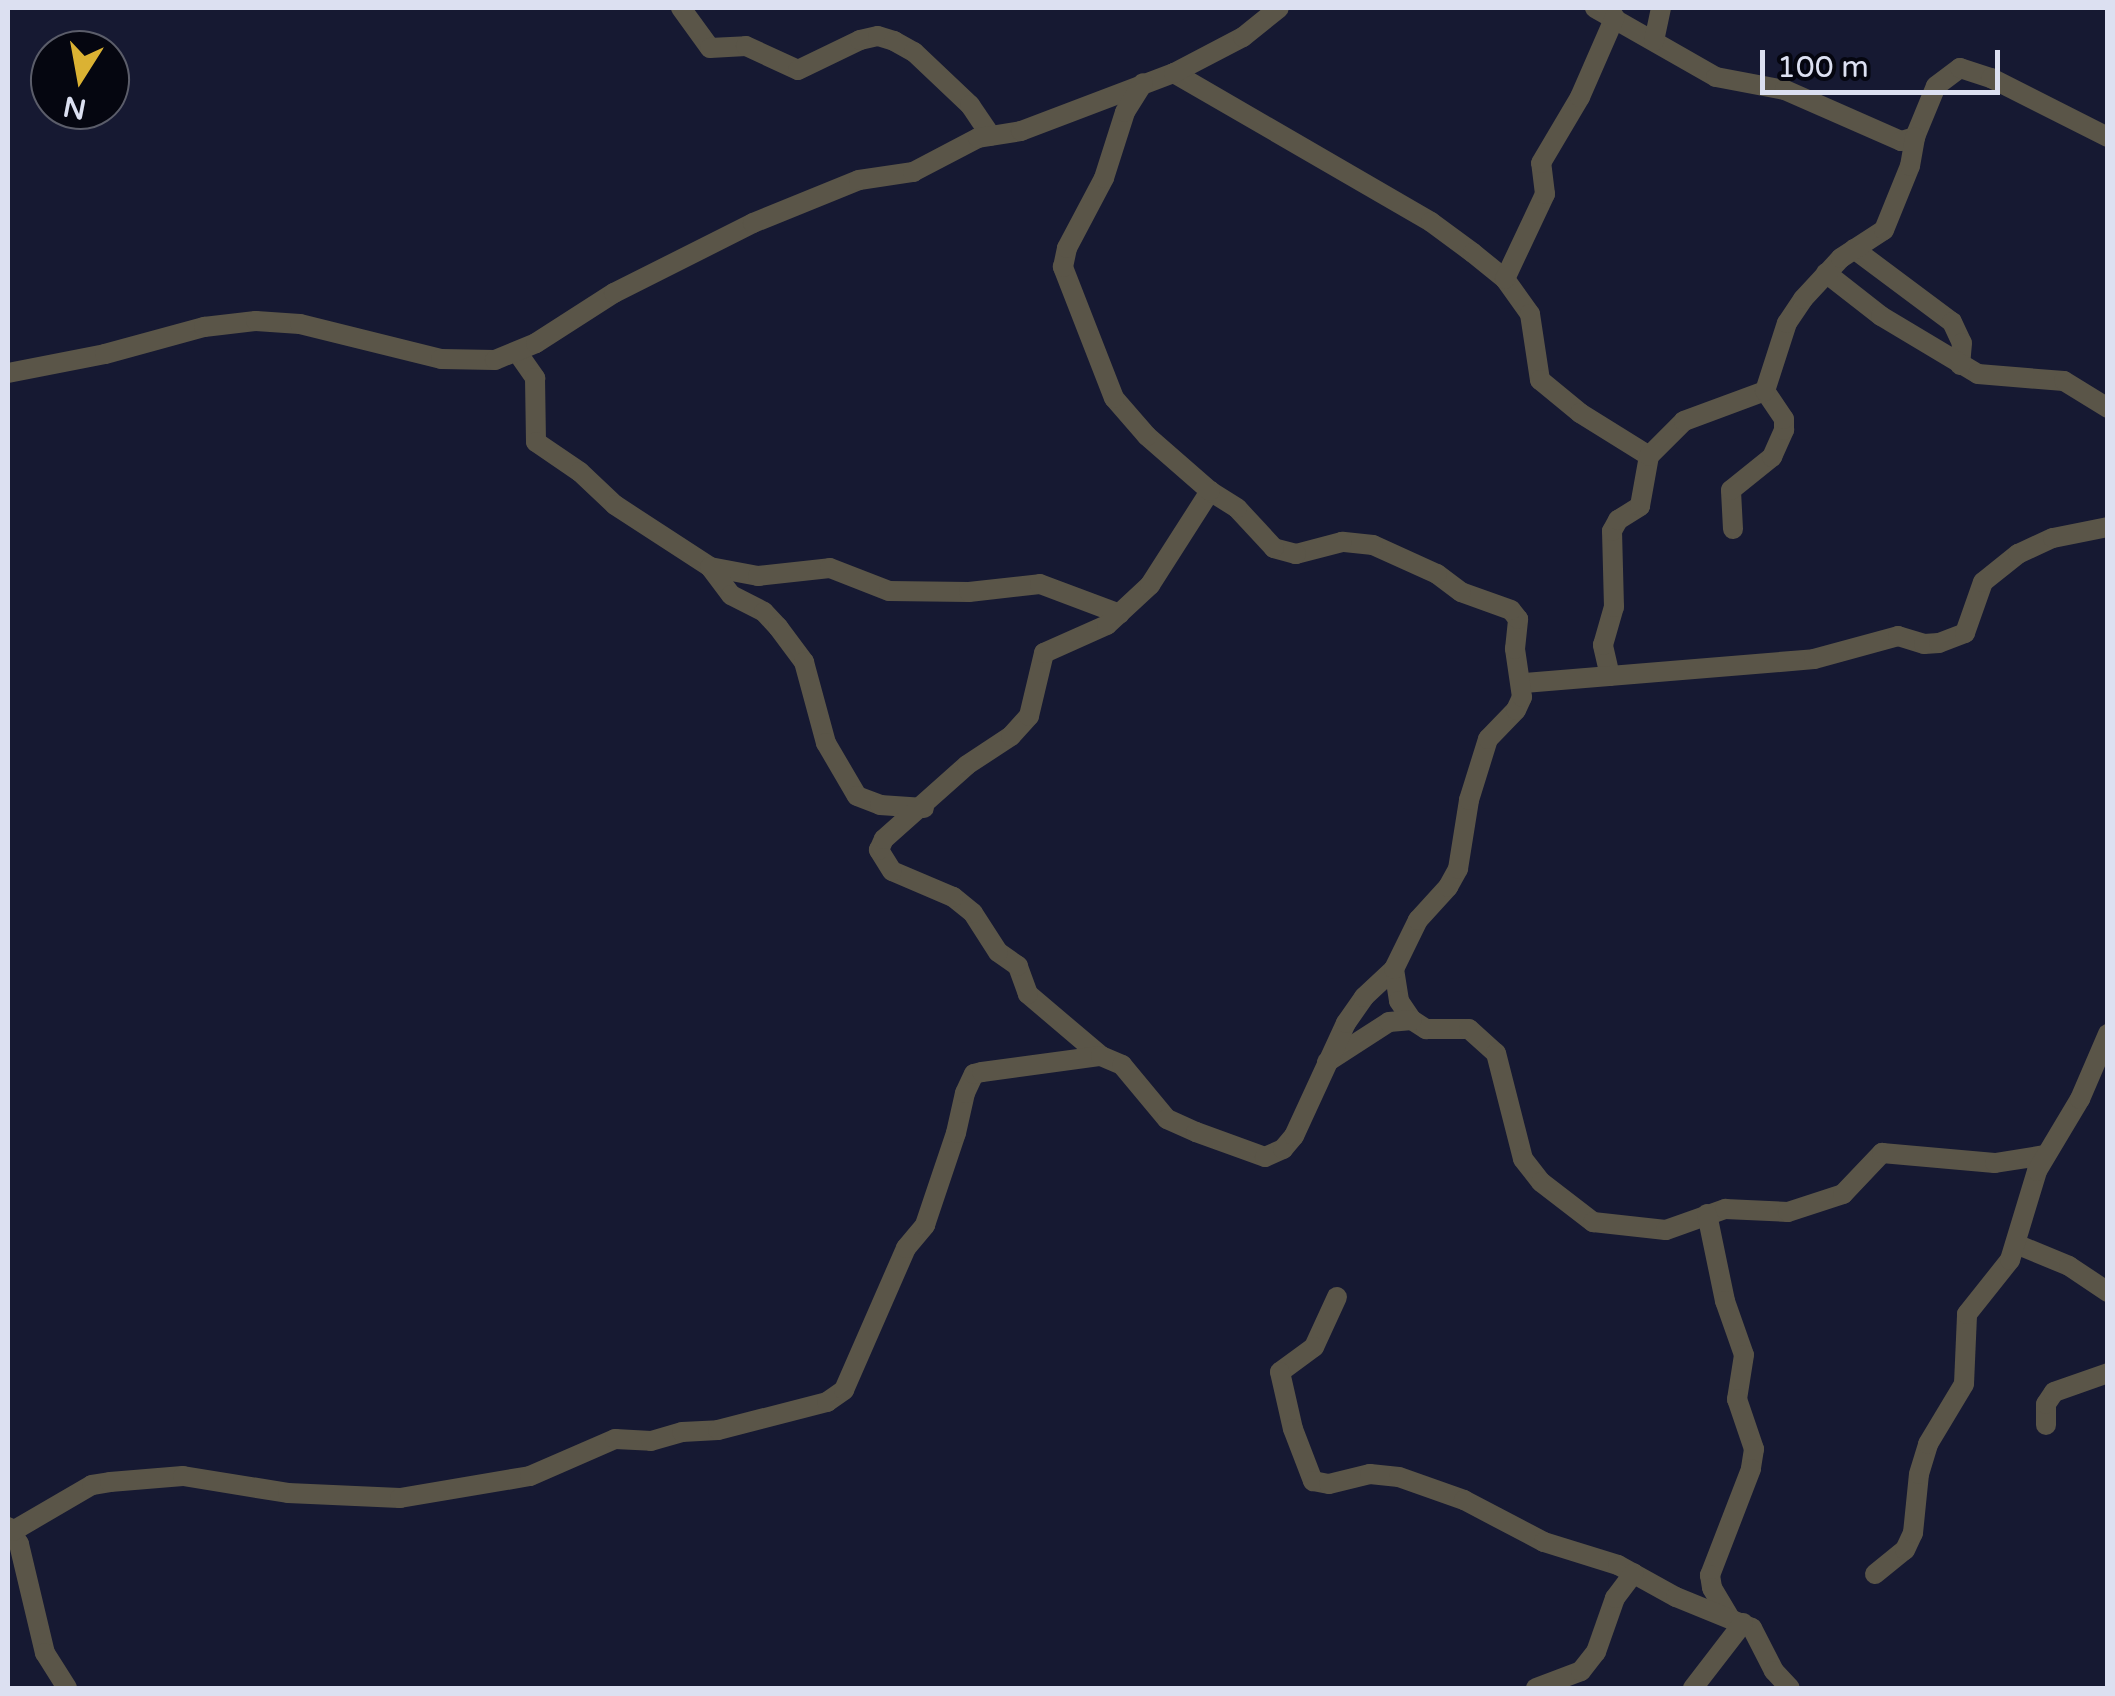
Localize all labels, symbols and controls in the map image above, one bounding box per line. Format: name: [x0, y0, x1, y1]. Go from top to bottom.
north arrow: [30, 30, 130, 130]
scale bar: [1765, 30, 2005, 92]
text: 100 m: [1777, 49, 1869, 86]
text: N: [60, 89, 89, 126]

